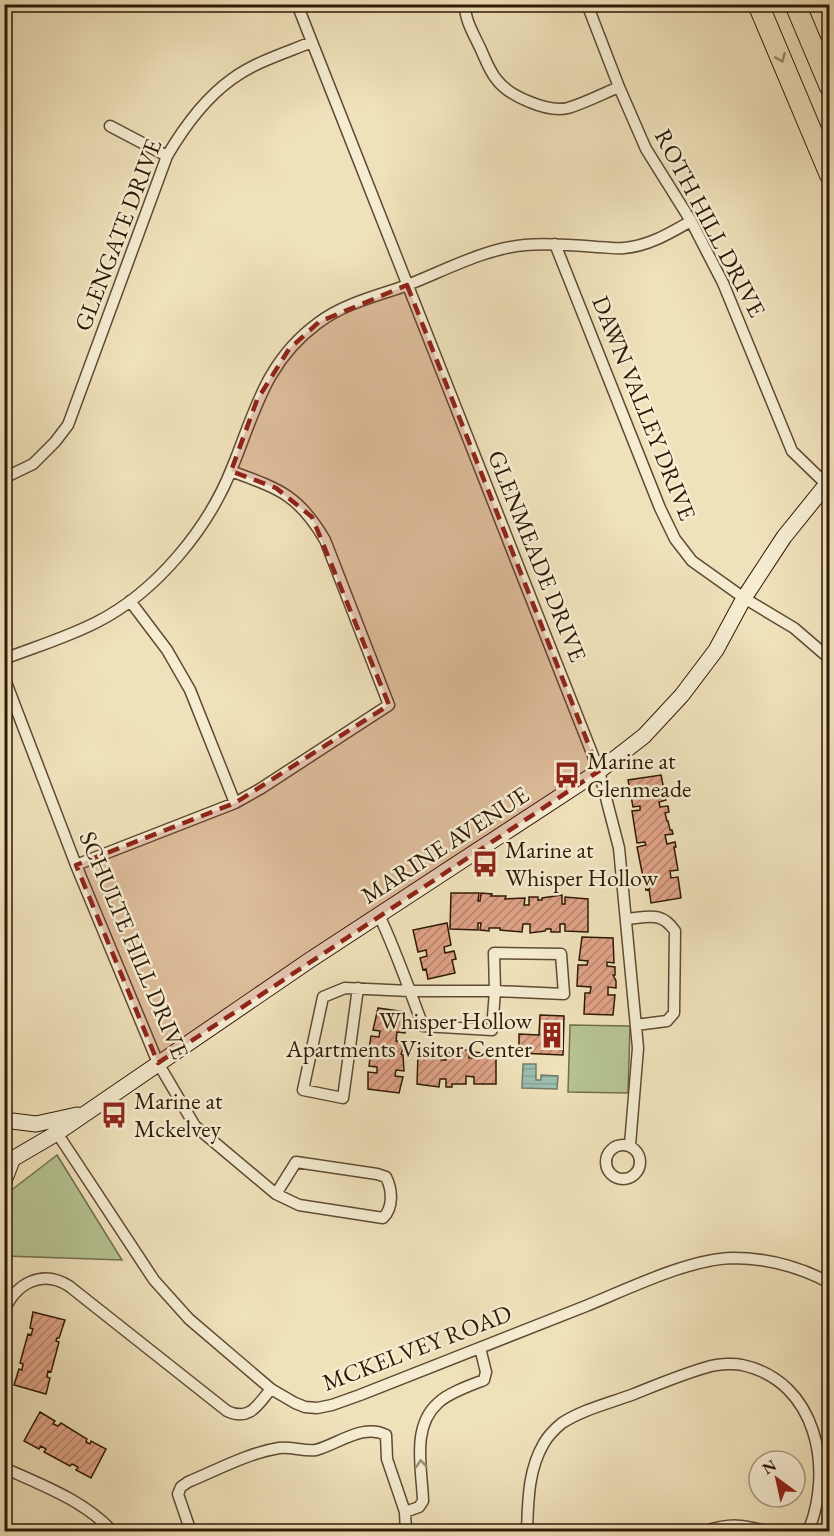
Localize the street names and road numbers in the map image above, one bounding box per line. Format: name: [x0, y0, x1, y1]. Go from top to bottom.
street label: ROTH HILL DRIVE: [648, 123, 773, 322]
street label: GLENGATE DRIVE: [67, 134, 168, 335]
street label: DAWN VALLEY DRIVE: [585, 291, 704, 525]
street label: GLENMEADE DRIVE: [481, 446, 594, 666]
street label: MARINE AVENUE: [355, 779, 535, 910]
street label: SCHULTE HILL DRIVE: [72, 826, 196, 1063]
street label: MCKELVEY ROAD: [318, 1297, 516, 1398]

